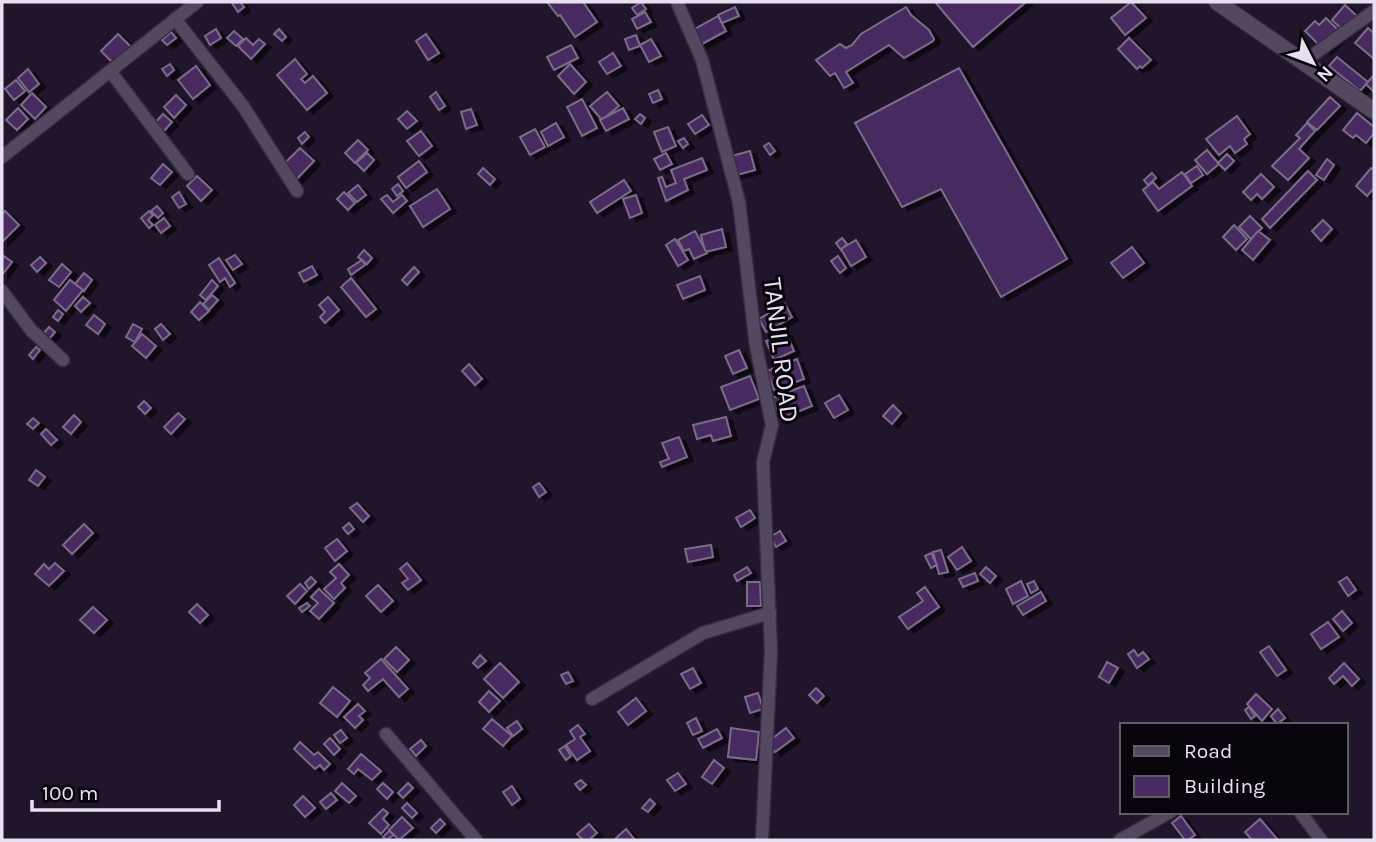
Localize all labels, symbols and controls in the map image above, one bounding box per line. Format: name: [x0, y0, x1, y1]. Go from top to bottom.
north arrow: [1278, 28, 1348, 98]
text: N: [1312, 61, 1338, 86]
street label: TANJIL ROAD: [757, 276, 805, 424]
legend: [1120, 723, 1348, 814]
text: Road: [1184, 739, 1232, 763]
scale bar: [32, 768, 219, 812]
text: Building: [1184, 774, 1265, 798]
text: 100 m: [42, 781, 99, 805]

